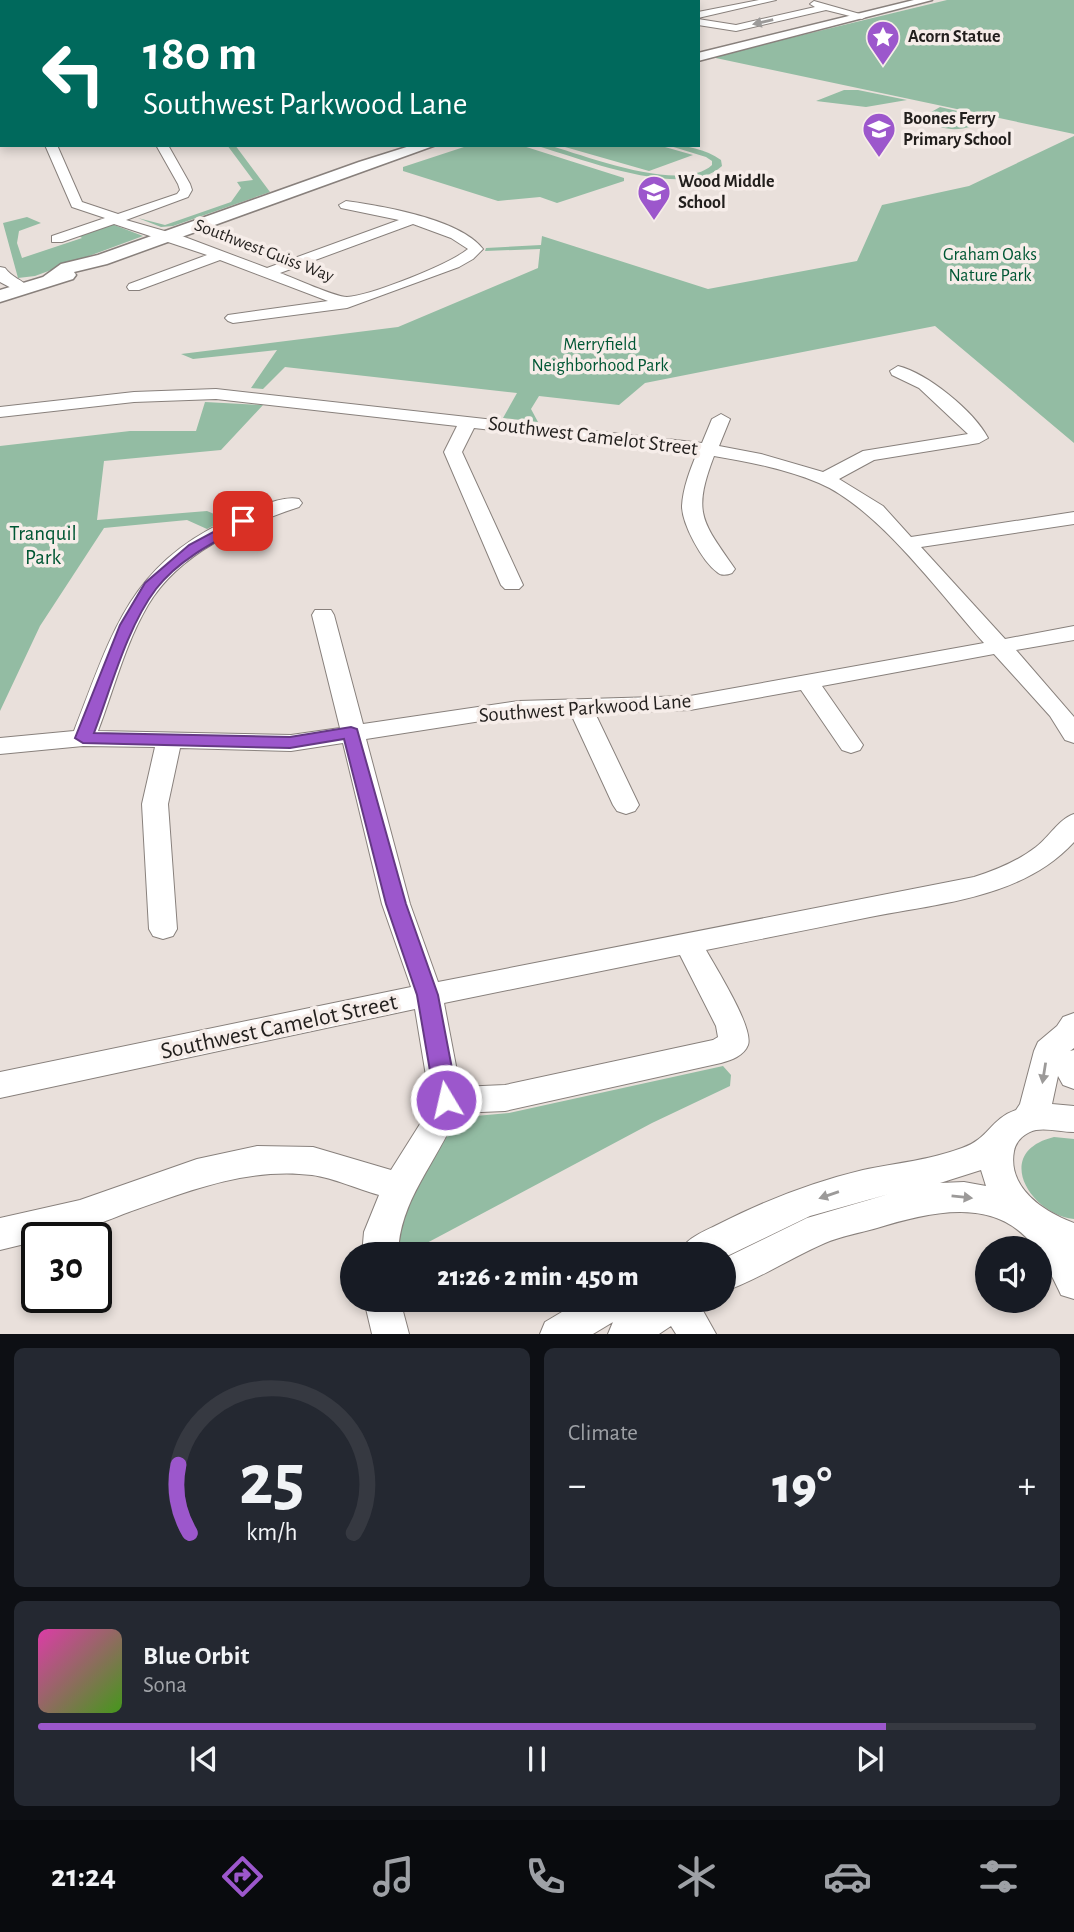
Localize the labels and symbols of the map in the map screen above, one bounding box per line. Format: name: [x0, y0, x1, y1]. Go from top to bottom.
one-way arrow: [751, 17, 773, 28]
place icon: Acorn Statue: [864, 18, 902, 67]
place label: Acorn Statue: [908, 28, 1000, 46]
school or university icon: Boones Ferry Primary School: [860, 110, 898, 159]
place label: Boones Ferry Primary School: [903, 110, 1012, 149]
school or university icon: Wood Middle School: [635, 173, 673, 222]
place label: Wood Middle School: [678, 173, 775, 212]
street label: Southwest Guiss Way: [192, 216, 336, 286]
park label: Graham Oaks Nature Park: [943, 246, 1037, 285]
park label: Merryfield Neighborhood Park: [532, 336, 669, 375]
street label: Southwest Camelot Street: [487, 413, 699, 459]
pin: [213, 491, 273, 551]
park label: Tranquil Park: [9, 523, 77, 568]
street label: Southwest Parkwood Lane: [478, 690, 692, 726]
street label: Southwest Camelot Street: [158, 990, 400, 1064]
one-way arrow: [1038, 1062, 1049, 1084]
position arrow: [409, 1063, 483, 1137]
one-way arrow: [818, 1190, 839, 1201]
one-way arrow: [952, 1192, 974, 1203]
speed limit sign: 30: [21, 1222, 112, 1313]

